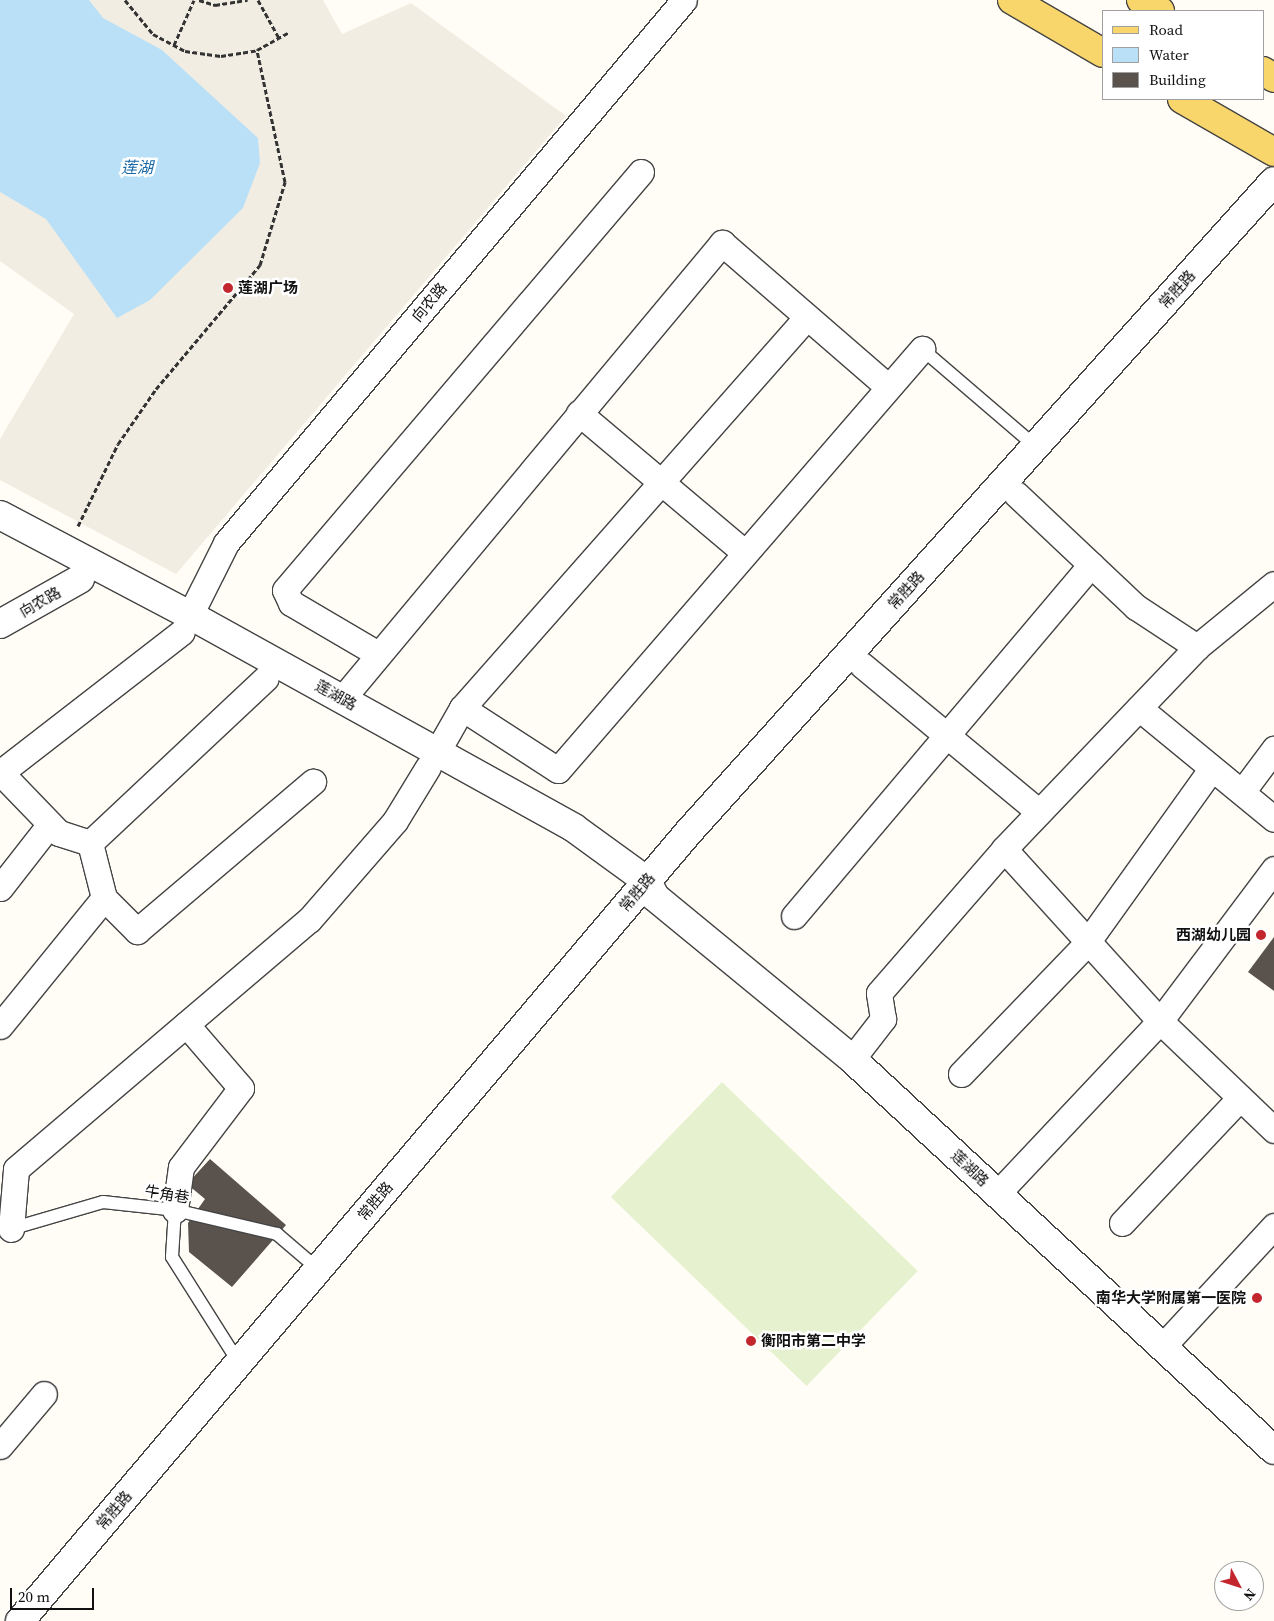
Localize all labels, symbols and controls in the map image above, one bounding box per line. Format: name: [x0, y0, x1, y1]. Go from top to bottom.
legend: [1102, 10, 1264, 100]
text: Road: [1149, 19, 1183, 40]
text: Water: [1149, 44, 1189, 65]
text: Building: [1149, 69, 1206, 90]
water label: 莲湖: [121, 157, 153, 177]
street label: 常胜路: [1155, 266, 1199, 312]
place label: 莲湖广场: [238, 279, 298, 297]
street label: 向农路: [408, 279, 450, 325]
marker: 莲湖广场: [222, 282, 234, 294]
street label: 常胜路: [884, 567, 928, 613]
street label: 向农路: [16, 583, 64, 621]
street label: 莲湖路: [312, 676, 360, 714]
street label: 常胜路: [616, 869, 658, 915]
place label: 西湖幼儿园: [1176, 926, 1251, 944]
marker: 西湖幼儿园: [1255, 929, 1267, 941]
street label: 莲湖路: [947, 1146, 993, 1190]
street label: 常胜路: [354, 1178, 396, 1224]
street label: 牛角巷: [143, 1182, 191, 1206]
place label: 南华大学附属第一医院: [1096, 1289, 1246, 1307]
marker: 南华大学附属第一医院: [1250, 1291, 1264, 1305]
place label: 衡阳市第二中学: [761, 1332, 866, 1350]
marker: 衡阳市第二中学: [745, 1335, 757, 1347]
street label: 常胜路: [93, 1487, 135, 1533]
north arrow: [1214, 1561, 1264, 1611]
scale bar: [12, 1578, 96, 1610]
text: N: [1239, 1585, 1261, 1605]
text: 20 m: [18, 1586, 50, 1607]

